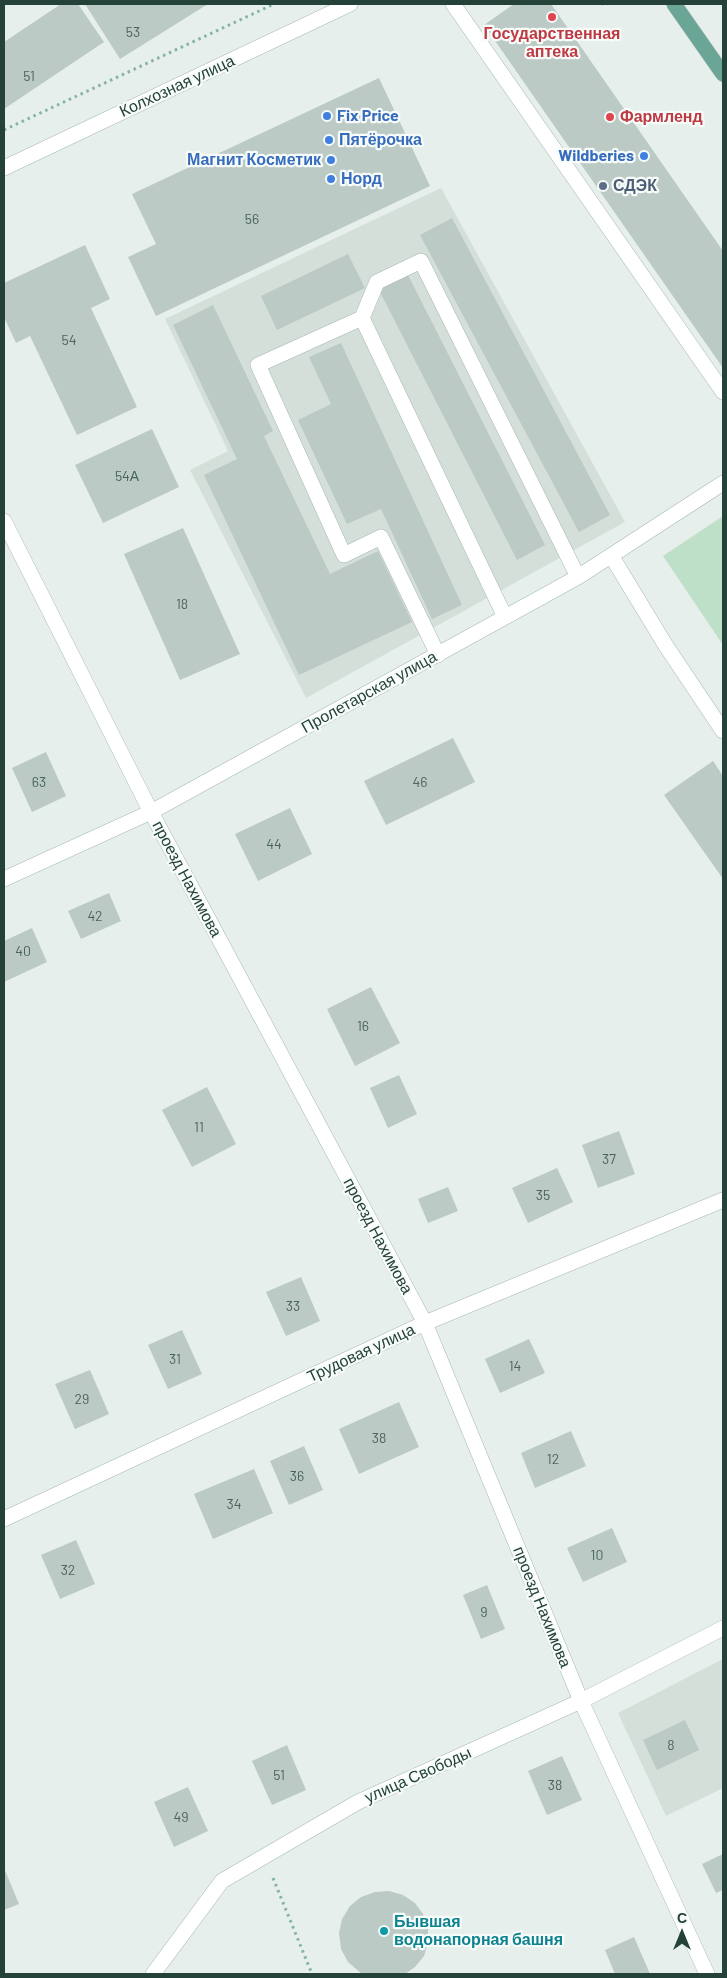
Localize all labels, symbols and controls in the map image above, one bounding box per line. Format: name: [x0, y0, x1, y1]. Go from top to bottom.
marker: Государственная аптека: [546, 11, 558, 23]
house number: 53: [126, 24, 140, 40]
place label: Государственная аптека: [484, 24, 620, 62]
street label: Колхозная улица: [116, 51, 238, 121]
house number: 51: [23, 68, 35, 84]
place label: Fix Price: [337, 106, 399, 126]
place label: Фармленд: [620, 107, 703, 127]
marker: Fix Price: [321, 110, 333, 122]
marker: Фармленд: [604, 111, 616, 123]
place label: Пятёрочка: [339, 130, 422, 150]
marker: Пятёрочка: [323, 134, 335, 146]
place label: Wildberies: [558, 146, 634, 166]
place label: Магнит Косметик: [187, 150, 321, 170]
marker: Wildberies: [638, 150, 650, 162]
marker: Магнит Косметик: [325, 154, 337, 166]
place label: Норд: [341, 169, 382, 189]
marker: Норд: [325, 173, 337, 185]
place label: СДЭК: [613, 176, 657, 196]
marker: СДЭК: [597, 180, 609, 192]
house number: 56: [245, 211, 259, 227]
house number: 54: [62, 332, 76, 348]
house number: 54А: [115, 468, 139, 484]
house number: 18: [176, 596, 188, 612]
street label: Пролетарская улица: [298, 647, 440, 737]
house number: 63: [32, 774, 46, 790]
house number: 46: [413, 774, 427, 790]
street label: проезд Нахимова: [148, 818, 226, 940]
house number: 44: [266, 836, 282, 852]
house number: 42: [87, 908, 103, 924]
house number: 40: [15, 943, 31, 959]
house number: 16: [357, 1018, 369, 1034]
house number: 11: [194, 1119, 204, 1135]
house number: 37: [602, 1151, 616, 1167]
street label: проезд Нахимова: [339, 1175, 417, 1297]
house number: 35: [536, 1187, 550, 1203]
house number: 33: [286, 1298, 300, 1314]
street label: Трудовая улица: [304, 1320, 418, 1386]
house number: 31: [169, 1351, 181, 1367]
house number: 14: [509, 1358, 521, 1374]
house number: 29: [75, 1391, 89, 1407]
house number: 38: [372, 1430, 386, 1446]
house number: 12: [547, 1451, 559, 1467]
house number: 36: [290, 1468, 304, 1484]
house number: 34: [227, 1496, 241, 1512]
street label: проезд Нахимова: [509, 1544, 575, 1670]
house number: 10: [591, 1547, 603, 1563]
house number: 32: [61, 1562, 75, 1578]
house number: 9: [480, 1604, 488, 1620]
house number: 8: [667, 1737, 675, 1753]
street label: улица Свободы: [362, 1743, 474, 1807]
house number: 51: [273, 1767, 285, 1783]
house number: 38: [548, 1777, 562, 1793]
house number: 49: [173, 1809, 189, 1825]
north arrow: [657, 1908, 707, 1958]
text: С: [677, 1909, 687, 1926]
place label: Бывшая водонапорная башня: [394, 1912, 563, 1950]
marker: Бывшая водонапорная башня: [378, 1925, 390, 1937]

